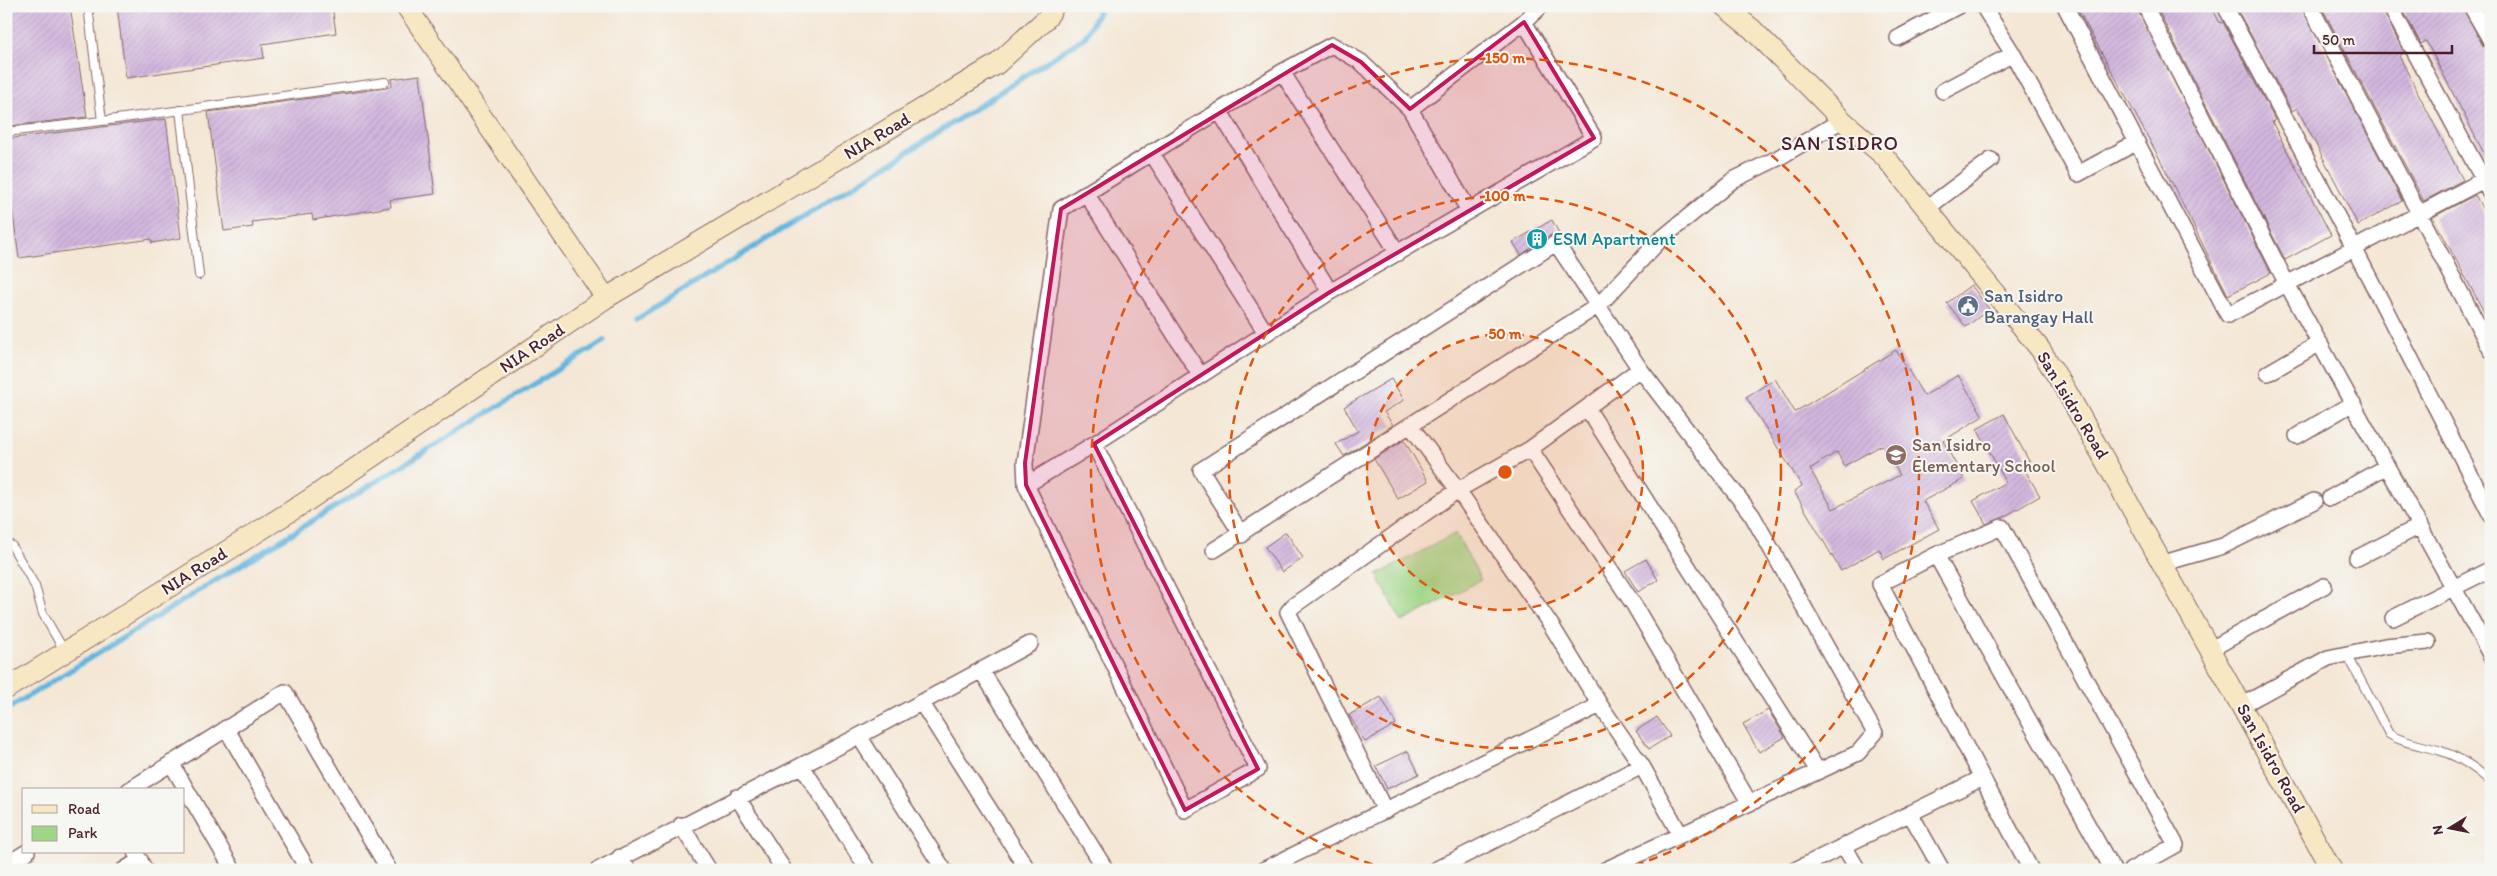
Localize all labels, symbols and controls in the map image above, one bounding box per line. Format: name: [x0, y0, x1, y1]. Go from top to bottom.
scale bar: [2314, 22, 2452, 54]
text: 50 m: [2322, 31, 2355, 49]
text: 150 m: [1485, 49, 1525, 67]
street label: NIA Road: [840, 108, 914, 164]
district label: SAN ISIDRO: [1781, 131, 1899, 155]
text: 100 m: [1484, 187, 1526, 205]
building icon: ESM Apartment: [1525, 227, 1549, 251]
place label: ESM Apartment: [1553, 228, 1676, 250]
place label: San Isidro Barangay Hall: [1984, 285, 2094, 328]
public building icon: San Isidro Barangay Hall: [1956, 294, 1980, 318]
street label: NIA Road: [495, 318, 569, 378]
text: 50 m: [1488, 325, 1522, 343]
street label: San Isidro Road: [2032, 347, 2114, 463]
place label: San Isidro Elementary School: [1912, 434, 2056, 477]
school or university icon: San Isidro Elementary School: [1884, 443, 1908, 467]
centre of rings: [1496, 463, 1514, 481]
street label: NIA Road: [157, 542, 231, 600]
street label: San Isidro Road: [2232, 699, 2310, 817]
legend: [22, 788, 185, 854]
text: Road: [68, 800, 101, 818]
north arrow: [2424, 804, 2474, 854]
text: Park: [68, 824, 98, 842]
text: N: [2428, 824, 2447, 836]

